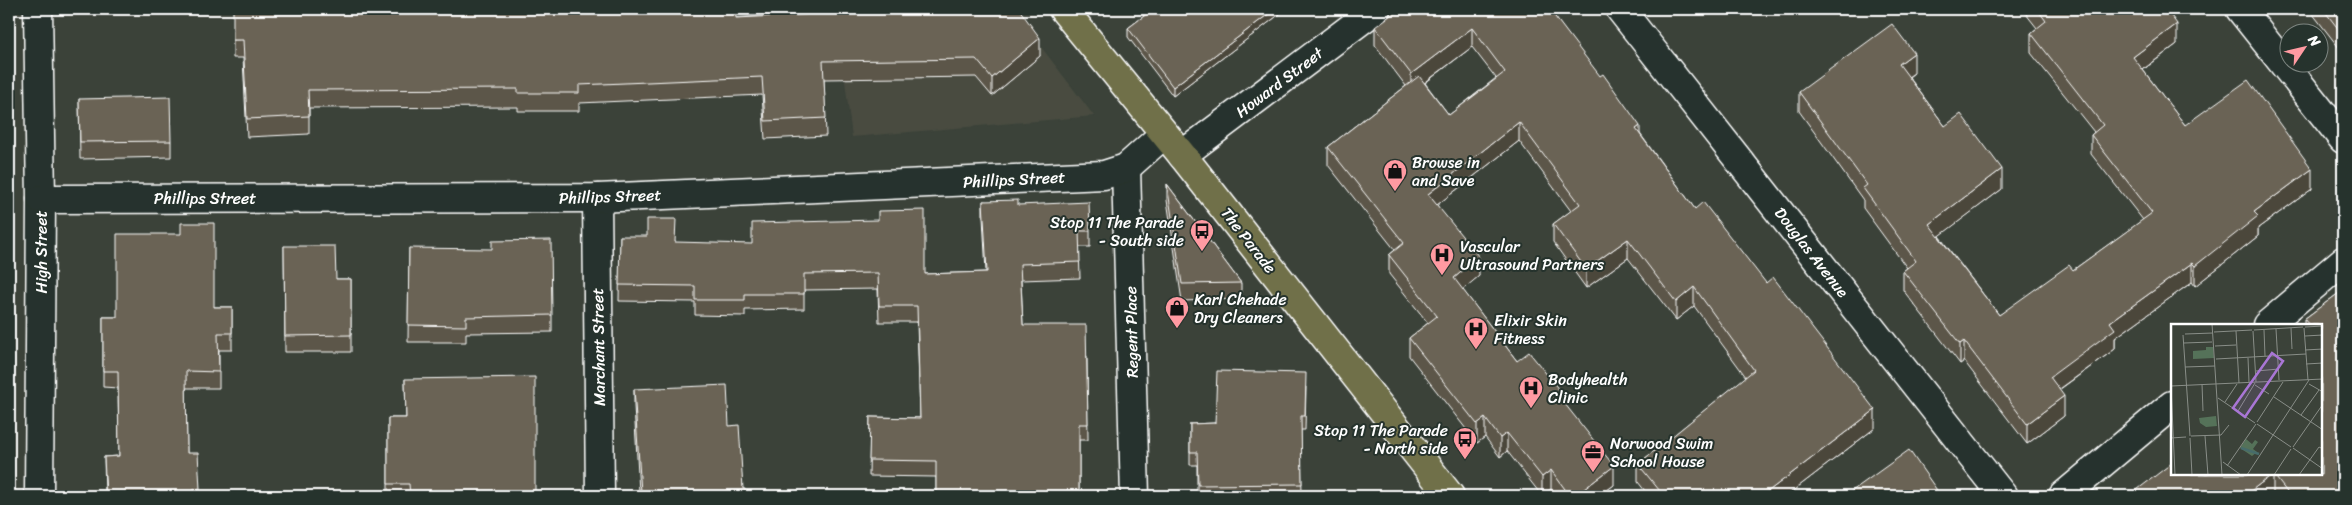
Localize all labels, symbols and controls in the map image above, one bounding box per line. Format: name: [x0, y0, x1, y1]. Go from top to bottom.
north arrow: [2280, 22, 2330, 72]
text: N: [2301, 29, 2327, 52]
street label: Howard Street: [1229, 39, 1330, 125]
place label: Browse in and Save: [1412, 148, 1480, 195]
shop icon: Browse in and Save: [1382, 158, 1408, 192]
street label: Phillips Street: [962, 162, 1066, 197]
street label: Phillips Street: [558, 180, 662, 213]
street label: Phillips Street: [154, 184, 256, 213]
street label: The Parade: [1213, 201, 1284, 280]
street label: Douglas Avenue: [1767, 201, 1857, 304]
place label: Stop 11 The Parade - South side: [1050, 208, 1184, 255]
street label: High Street: [27, 211, 56, 293]
bus stop icon: Stop 11 The Parade - South side: [1189, 218, 1215, 252]
place label: Vascular Ultrasound Partners: [1460, 232, 1605, 279]
hospital icon: Vascular Ultrasound Partners: [1429, 242, 1455, 276]
place label: Karl Chehade Dry Cleaners: [1194, 285, 1287, 332]
street label: Regent Place: [1116, 286, 1147, 378]
street label: Marchant Street: [583, 288, 614, 406]
shop icon: Karl Chehade Dry Cleaners: [1164, 295, 1190, 329]
place label: Elixir Skin Fitness: [1494, 306, 1567, 353]
hospital icon: Elixir Skin Fitness: [1463, 316, 1489, 350]
inset map: [2171, 324, 2322, 475]
place label: Bodyhealth Clinic: [1548, 365, 1628, 412]
hospital icon: Bodyhealth Clinic: [1518, 375, 1544, 409]
place label: Stop 11 The Parade - North side: [1314, 416, 1448, 463]
bus stop icon: Stop 11 The Parade - North side: [1452, 426, 1478, 460]
place label: Norwood Swim School House: [1610, 429, 1713, 476]
office icon: Norwood Swim School House: [1580, 439, 1606, 473]

